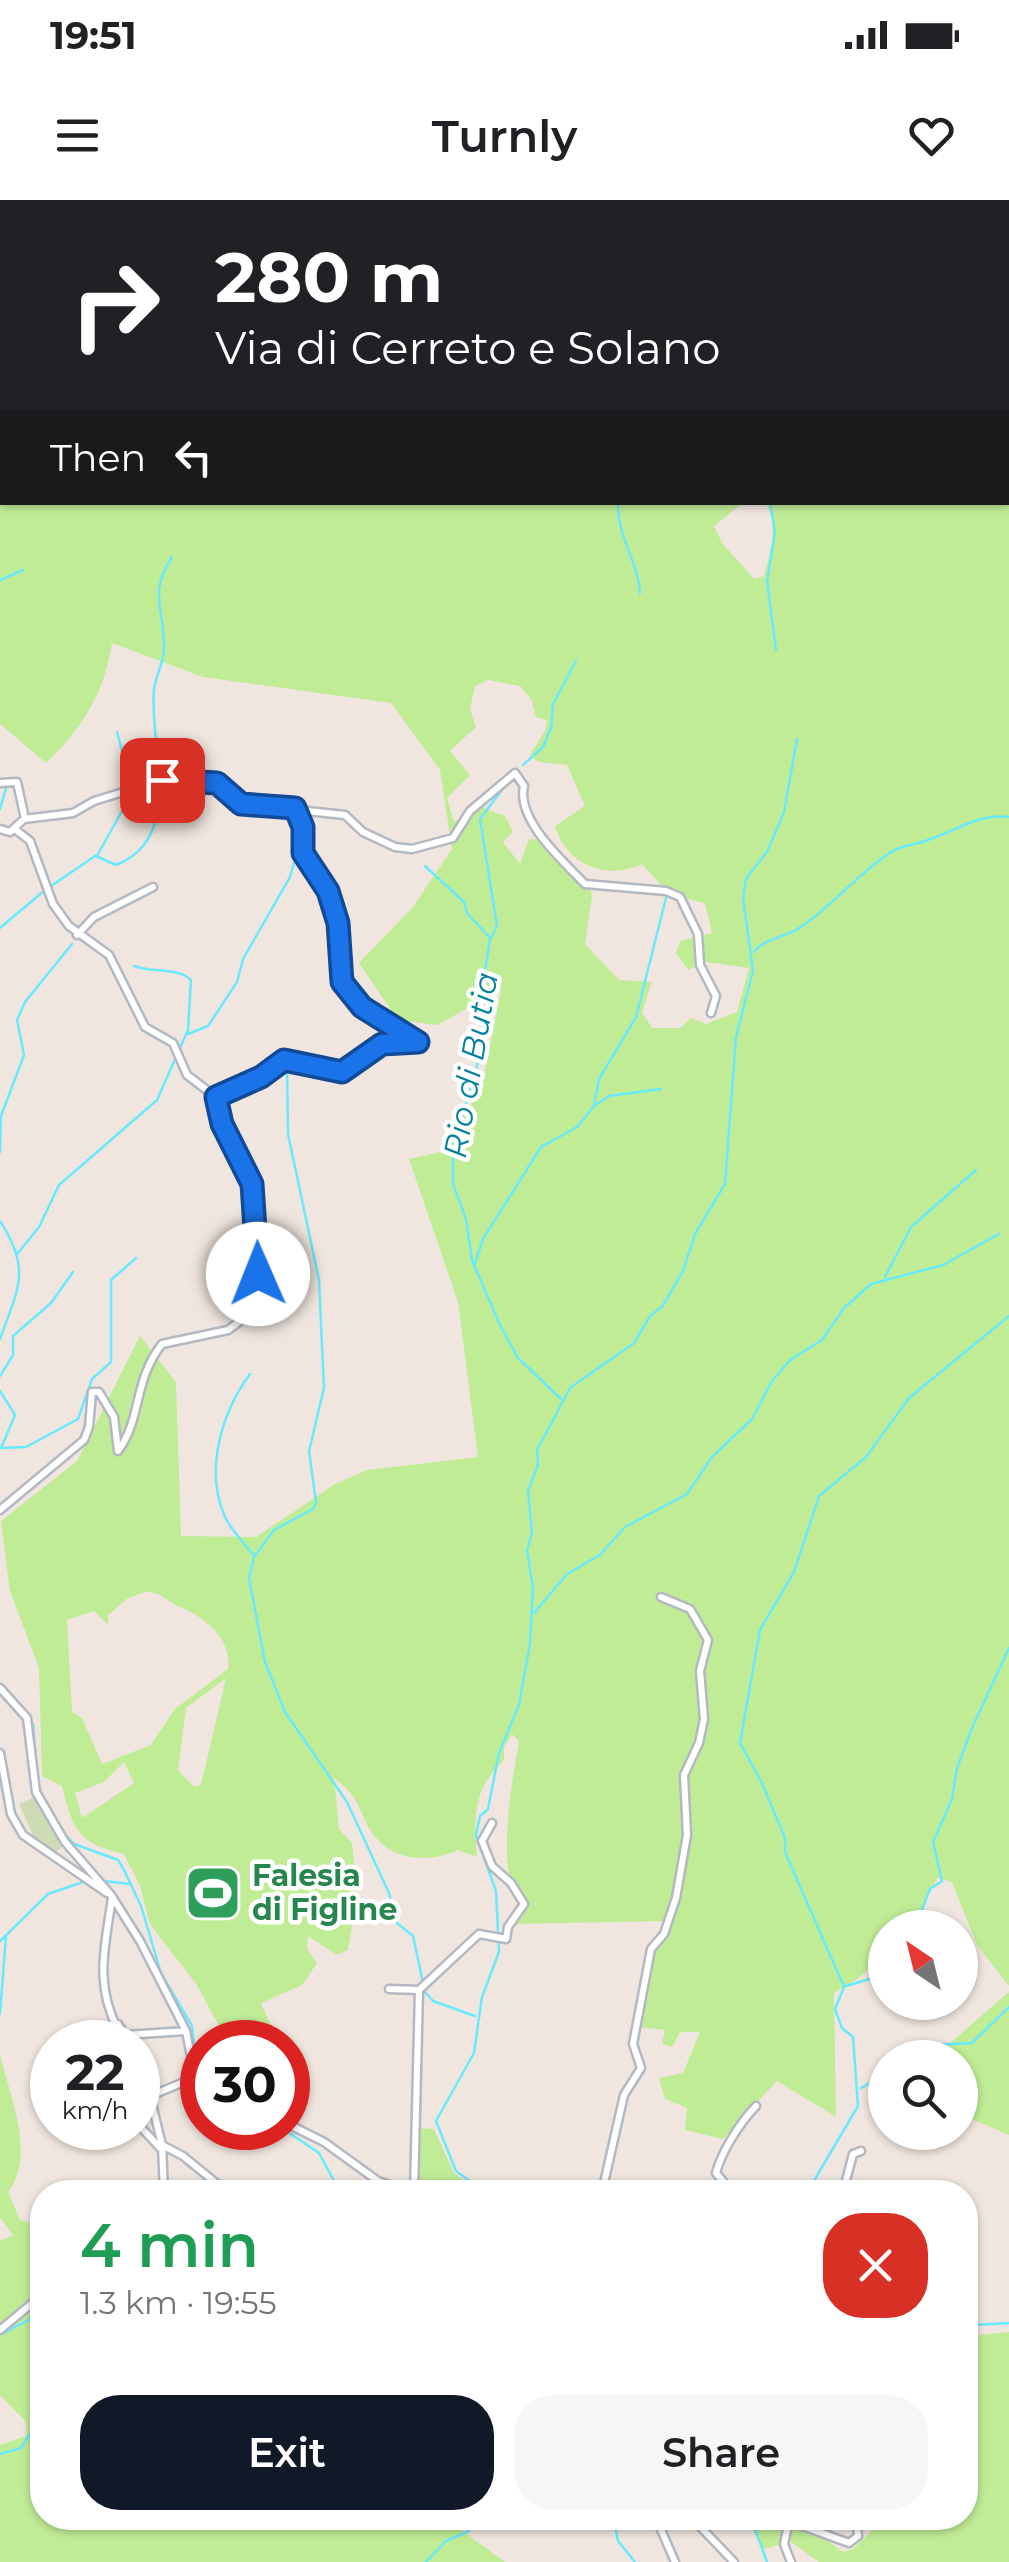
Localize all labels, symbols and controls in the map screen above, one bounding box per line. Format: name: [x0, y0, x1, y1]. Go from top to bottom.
text: 19:51: [50, 12, 137, 59]
icon: menu: [50, 108, 105, 163]
text: Turnly: [432, 108, 577, 163]
icon: heart: [904, 108, 959, 163]
text: 280 m: [215, 234, 443, 320]
icon: right: [50, 240, 180, 370]
text: Via di Cerreto e Solano: [215, 320, 720, 375]
icon: left: [166, 430, 221, 485]
text: Then: [50, 434, 146, 481]
pin: [120, 738, 205, 823]
icon: arrive: [135, 753, 190, 808]
water label: Rio di Butia: [435, 969, 506, 1161]
position arrow: [206, 1222, 310, 1326]
place label: Falesia di Figline: [252, 1857, 397, 1928]
sports icon: Falesia di Figline: [183, 1863, 243, 1923]
north arrow: [868, 1910, 978, 2020]
map controls: [868, 1910, 978, 2150]
speed limit sign: 30: [180, 2020, 310, 2150]
button: search: [868, 2040, 978, 2150]
text: 22: [66, 2042, 125, 2103]
text: km/h: [62, 2095, 128, 2125]
text: 4 min: [80, 2209, 259, 2282]
button: close: [823, 2213, 928, 2318]
text: 1.3 km · 19:55: [80, 2283, 277, 2322]
button: Exit: [80, 2395, 494, 2510]
button: Share: [514, 2395, 928, 2510]

